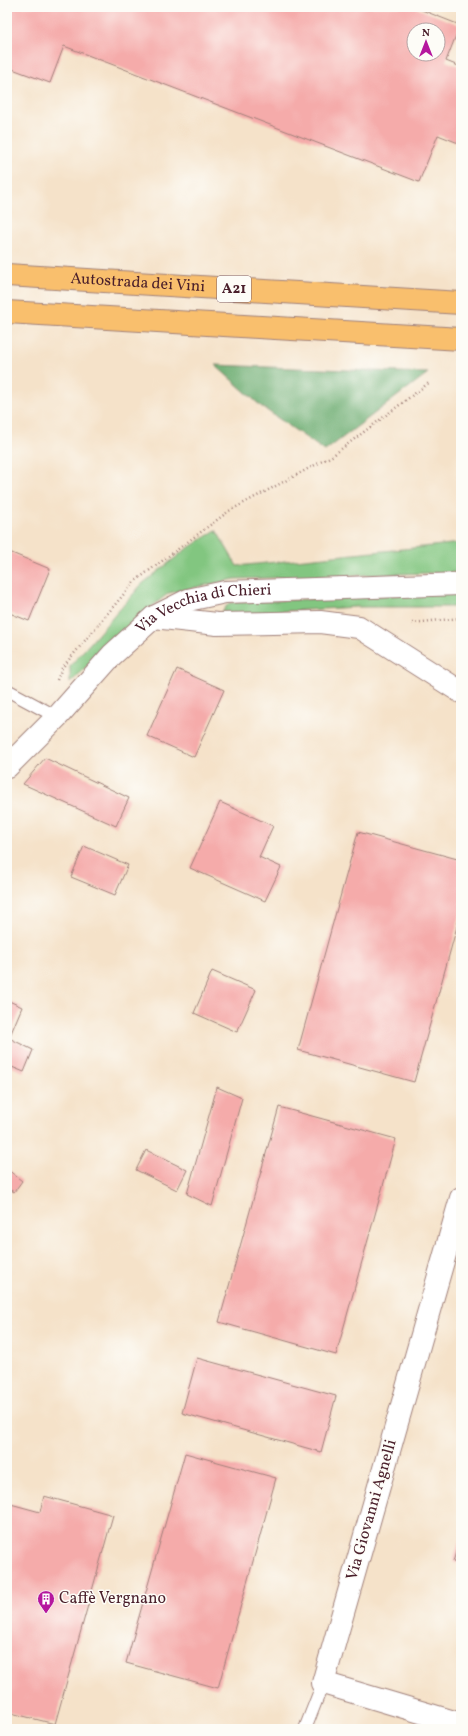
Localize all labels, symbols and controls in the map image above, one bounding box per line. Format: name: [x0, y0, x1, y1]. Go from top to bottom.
north arrow: [406, 22, 446, 62]
text: N: [422, 26, 430, 41]
street label: Autostrada dei Vini: [70, 268, 206, 298]
road number: A21: [217, 276, 251, 302]
street label: Via Vecchia di Chieri: [131, 579, 272, 639]
street label: Via Giovanni Agnelli: [341, 1437, 403, 1583]
place label: Caffè Vergnano: [59, 1588, 166, 1610]
building icon: Caffè Vergnano: [36, 1589, 56, 1614]

